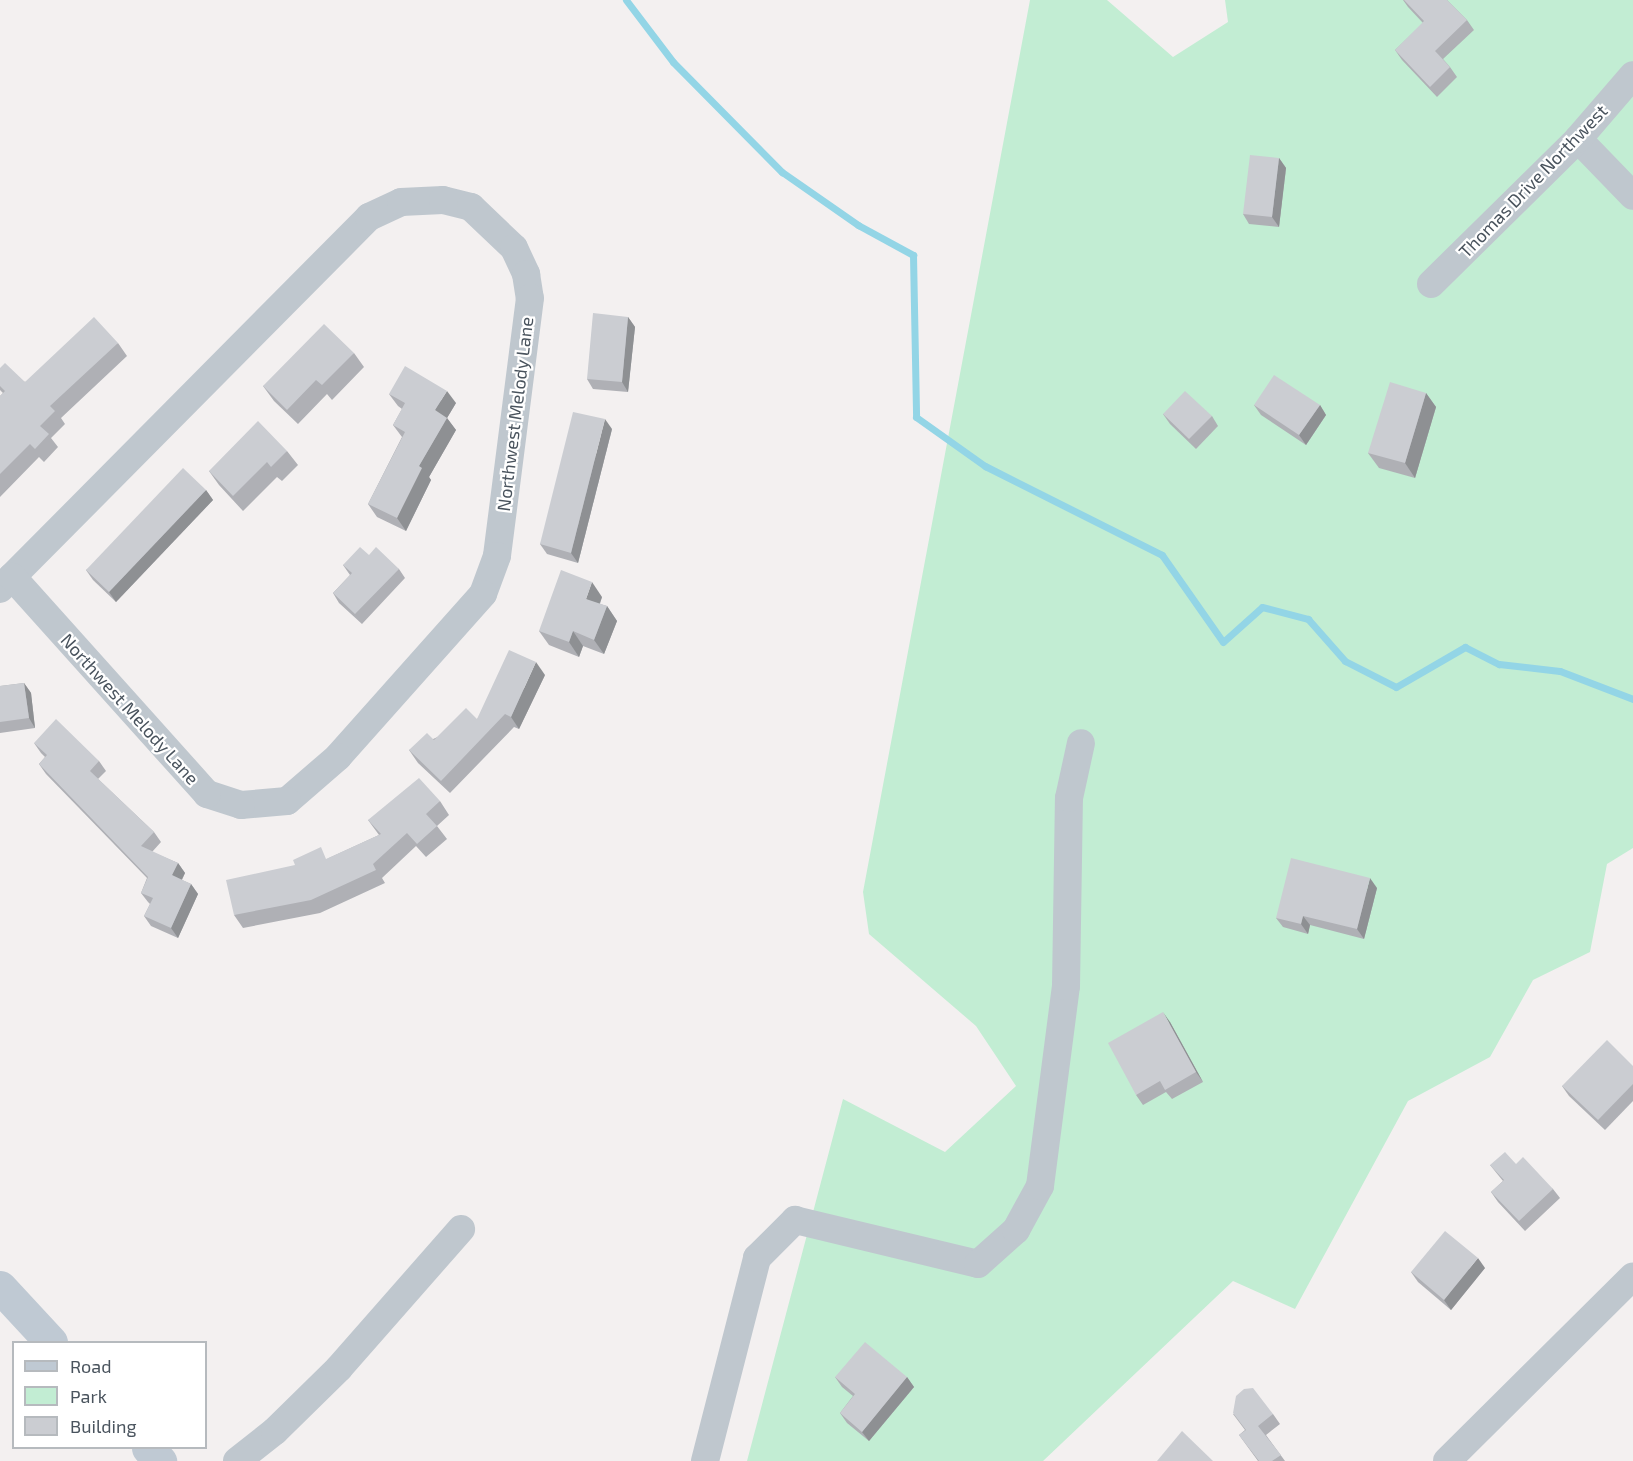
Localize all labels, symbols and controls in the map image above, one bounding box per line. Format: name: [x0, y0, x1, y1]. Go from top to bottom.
street label: Thomas Drive Northwest: [1454, 100, 1612, 262]
street label: Northwest Melody Lane: [492, 315, 538, 513]
street label: Northwest Melody Lane: [56, 629, 204, 789]
legend: [12, 1341, 207, 1449]
text: Road: [70, 1355, 111, 1377]
text: Park: [70, 1385, 107, 1407]
text: Building: [70, 1415, 137, 1437]

